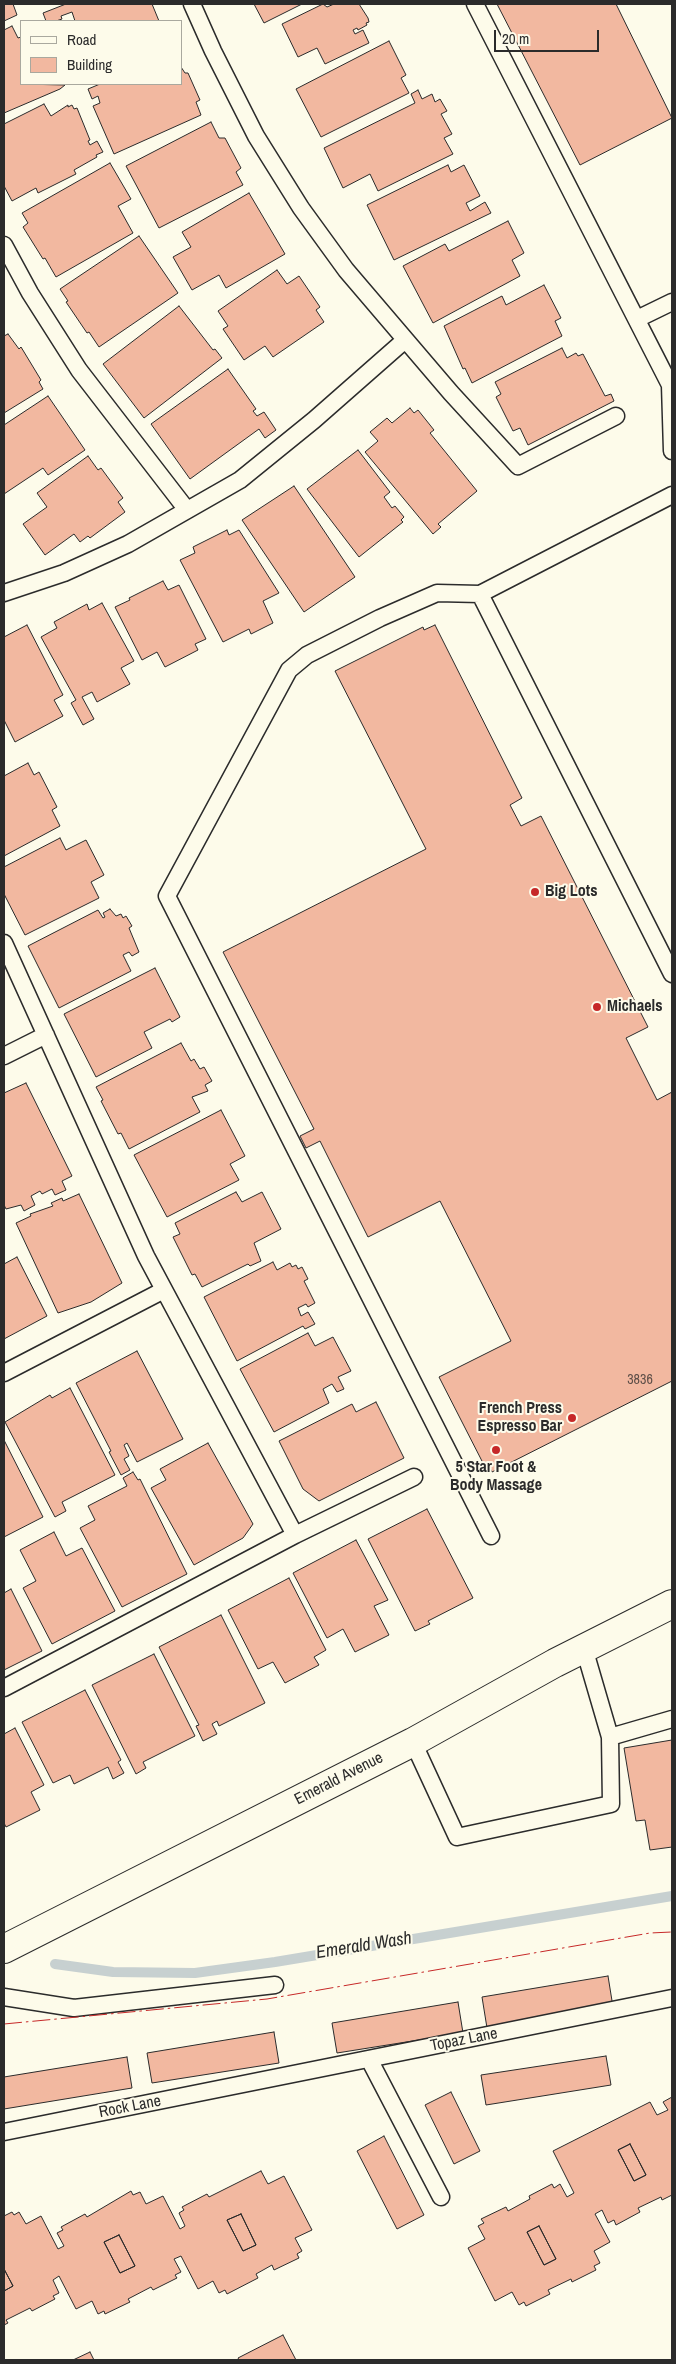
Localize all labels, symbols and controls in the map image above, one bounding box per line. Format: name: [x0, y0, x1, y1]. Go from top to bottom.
legend: [20, 20, 182, 85]
scale bar: [496, 20, 601, 52]
text: 20 m: [502, 28, 529, 49]
text: Road: [67, 29, 96, 50]
text: Building: [67, 54, 112, 75]
place label: Big Lots: [545, 882, 597, 902]
marker: Big Lots: [529, 886, 541, 898]
place label: Michaels: [607, 997, 662, 1017]
marker: Michaels: [591, 1001, 603, 1013]
house number: 3836: [627, 1372, 653, 1388]
place label: French Press Espresso Bar: [477, 1399, 562, 1437]
marker: French Press Espresso Bar: [566, 1412, 578, 1424]
marker: 5 Star Foot & Body Massage: [490, 1444, 502, 1456]
place label: 5 Star Foot & Body Massage: [450, 1458, 542, 1496]
street label: Emerald Avenue: [292, 1748, 386, 1810]
water label: Emerald Wash: [315, 1928, 413, 1964]
street label: Topaz Lane: [429, 2024, 499, 2056]
street label: Rock Lane: [97, 2092, 163, 2122]

